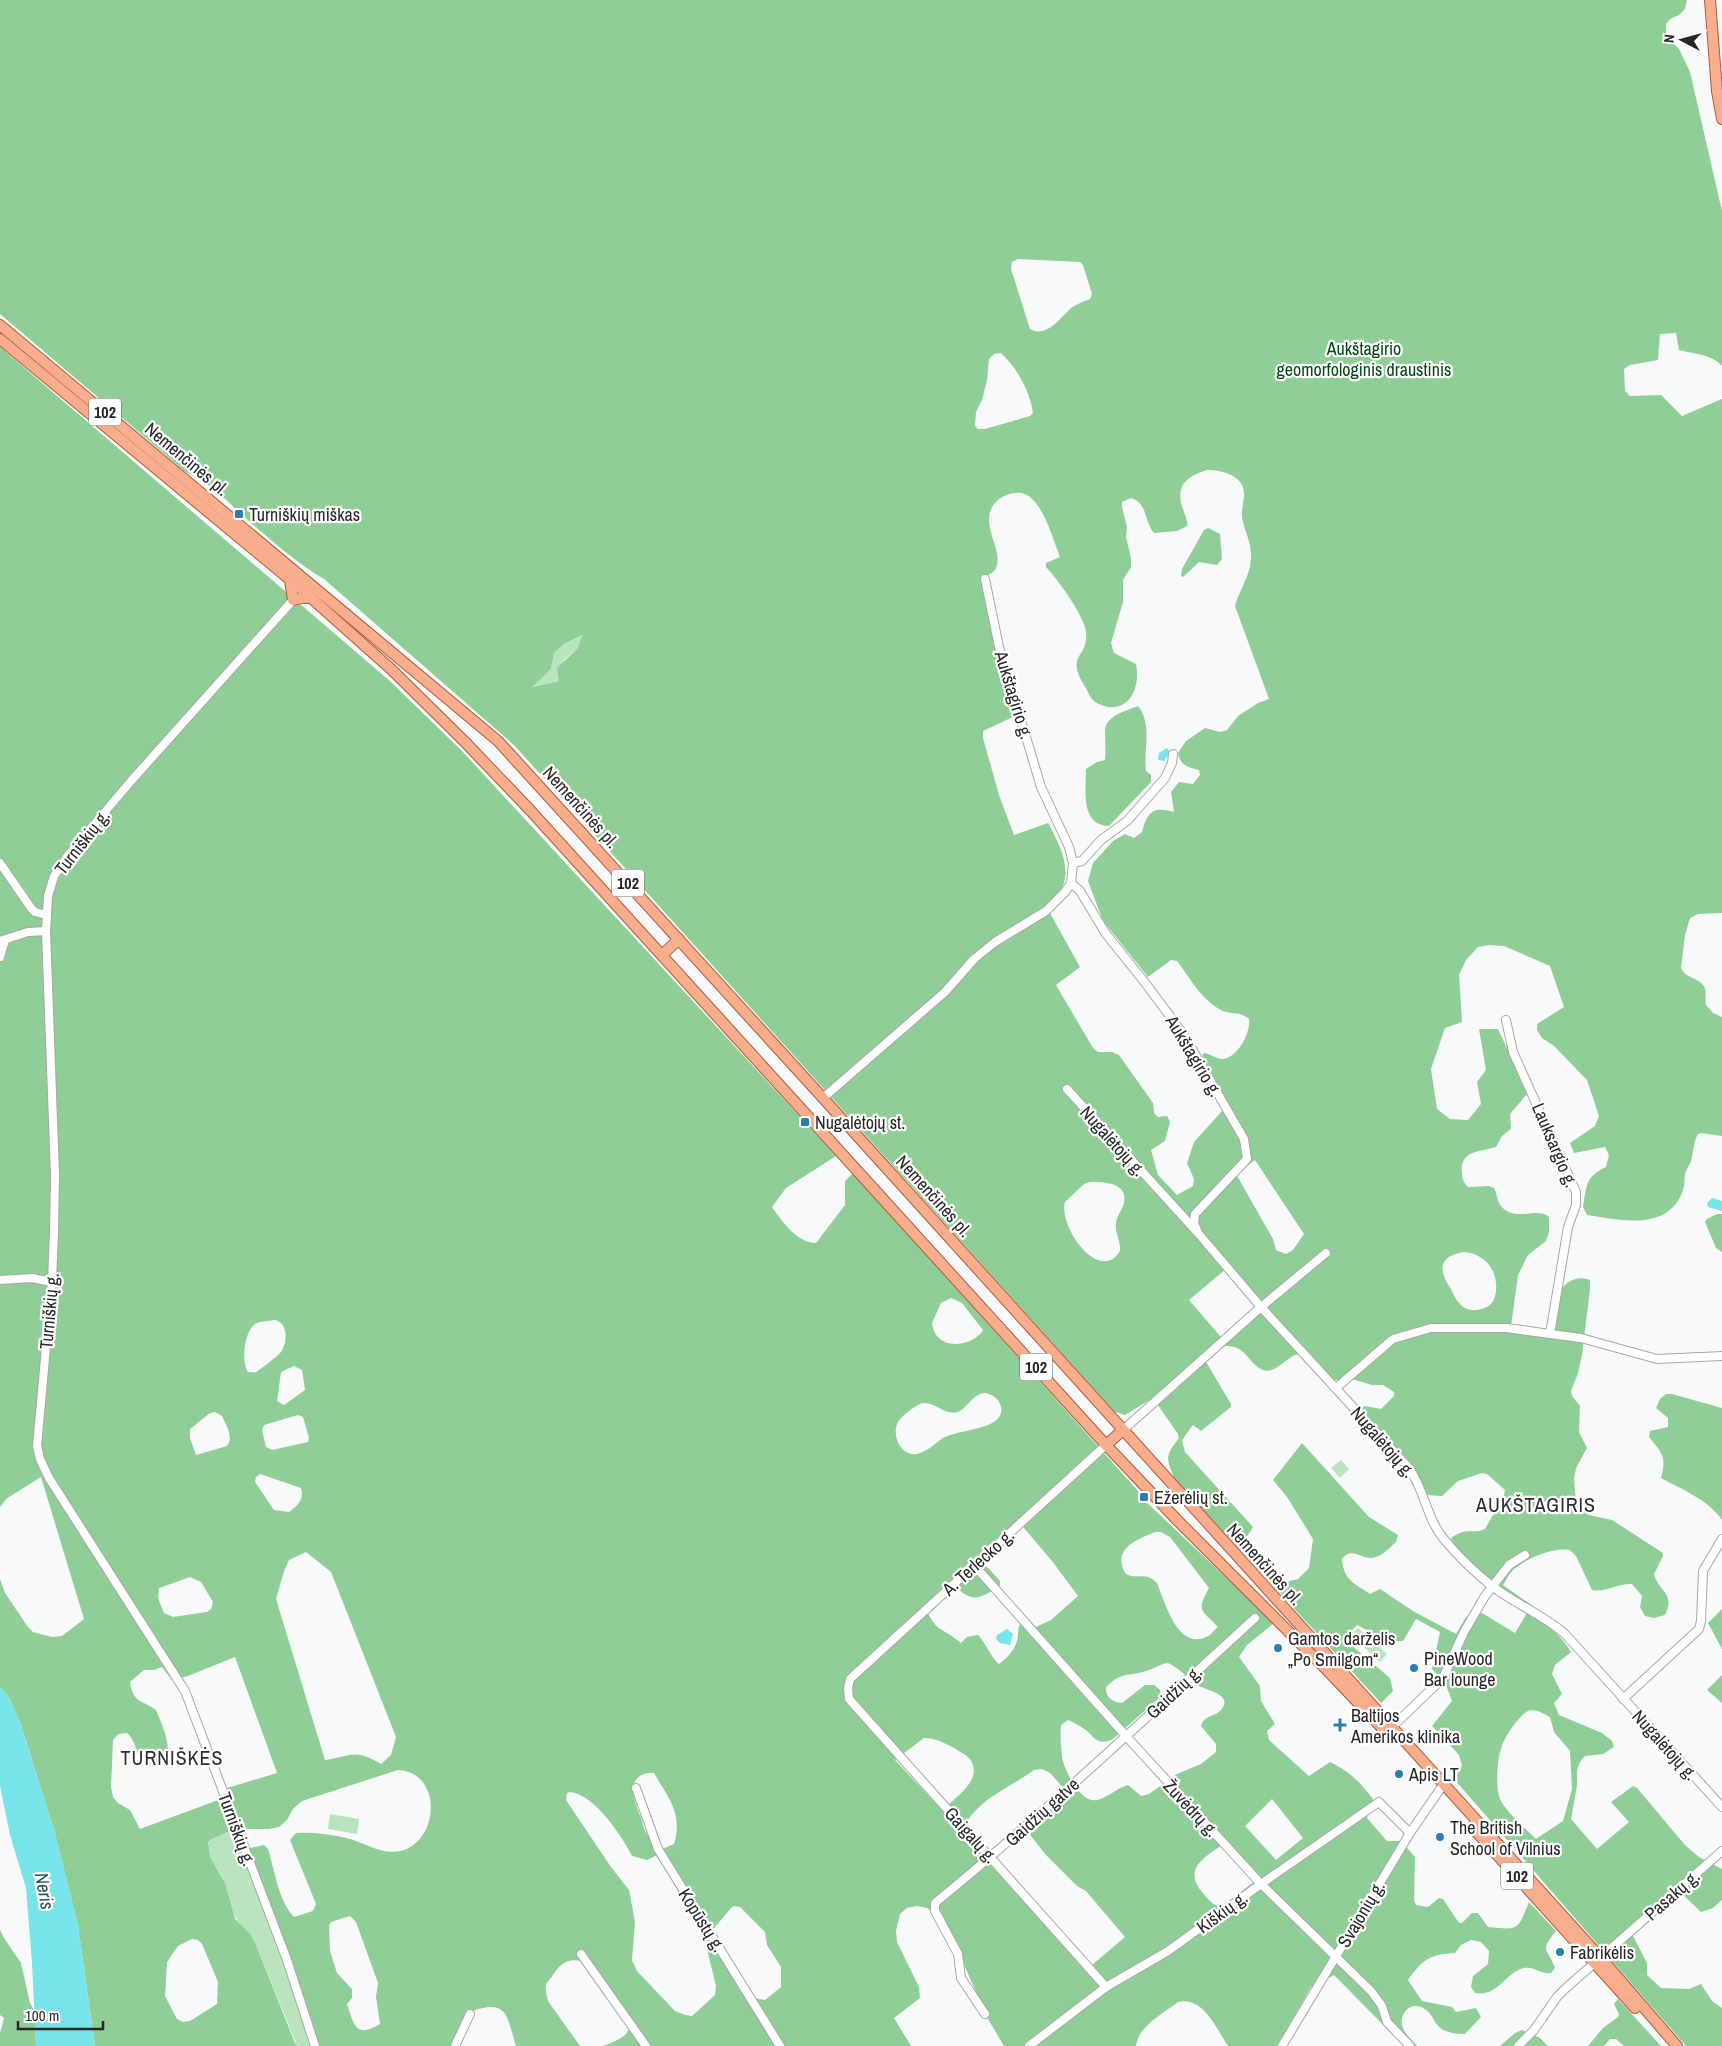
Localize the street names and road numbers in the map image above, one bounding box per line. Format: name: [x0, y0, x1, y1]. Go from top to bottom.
road number: 102: [89, 398, 121, 426]
street label: Nemenčinės pl.: [140, 416, 234, 502]
street label: Aukštagirio g.: [988, 647, 1039, 742]
street label: Nemenčinės pl.: [537, 761, 625, 853]
street label: Turniškių g.: [49, 804, 115, 880]
road number: 102: [612, 870, 644, 896]
street label: Aukštagirio g.: [1159, 1010, 1228, 1101]
street label: Lauksargio g.: [1526, 1099, 1584, 1191]
street label: Nugalėtojų g.: [1075, 1100, 1151, 1182]
street label: Nemenčinės pl.: [890, 1150, 978, 1242]
street label: Turniškių g.: [33, 1272, 65, 1350]
road number: 102: [1020, 1354, 1052, 1380]
street label: Nugalėtojų g.: [1345, 1401, 1421, 1483]
street label: Nemenčinės pl.: [1221, 1518, 1309, 1610]
street label: A. Terlecko g.: [936, 1523, 1019, 1602]
street label: Gaidžių g.: [1141, 1660, 1207, 1724]
street label: Nugalėtojų g.: [1627, 1704, 1703, 1786]
street label: Gaidžių gatve: [999, 1772, 1085, 1852]
street label: Žuvėdrų g.: [1158, 1774, 1224, 1842]
street label: Turniškių g.: [212, 1789, 262, 1869]
street label: Gaigalų g.: [939, 1801, 1003, 1869]
road number: 102: [1501, 1862, 1533, 1890]
street label: Pasakų g.: [1639, 1864, 1705, 1926]
street label: Svajonių g.: [1331, 1876, 1391, 1952]
street label: Kopūstų g.: [673, 1883, 731, 1957]
street label: Kiškių g.: [1191, 1885, 1253, 1939]

